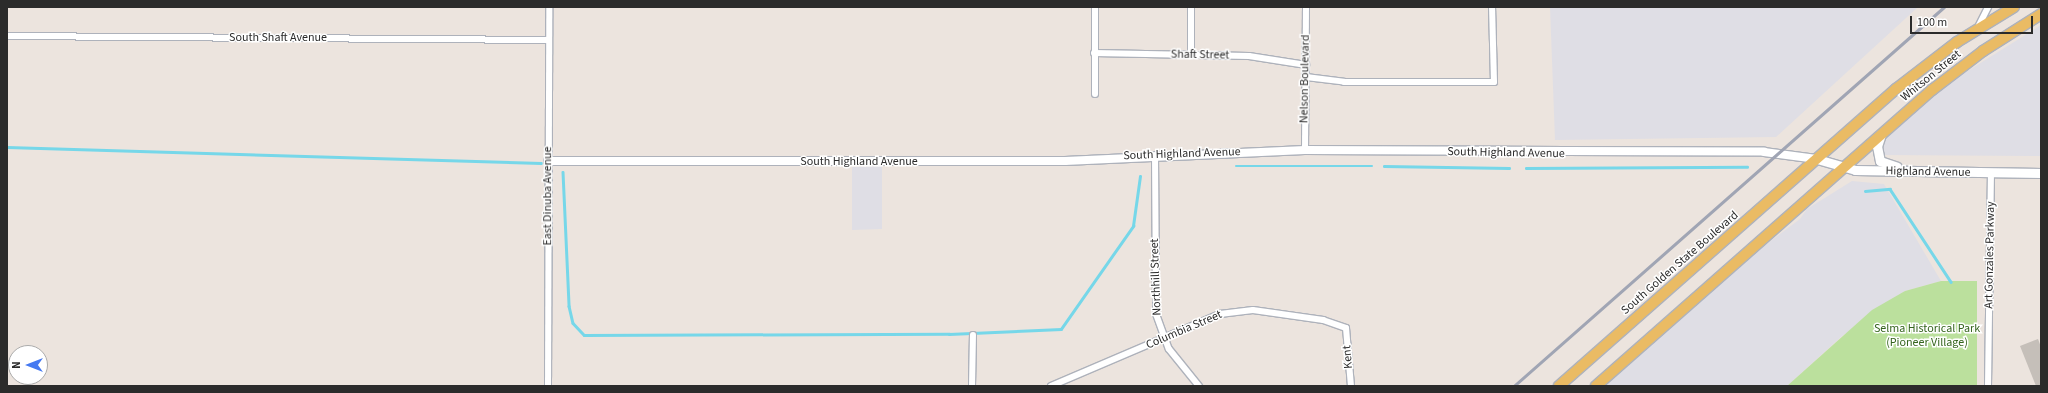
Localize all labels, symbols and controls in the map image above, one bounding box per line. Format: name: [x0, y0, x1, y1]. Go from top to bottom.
scale bar: [1912, 8, 2035, 34]
text: 100 m: [1917, 14, 1947, 31]
street label: South Shaft Avenue: [229, 31, 327, 45]
street label: Nelson Boulevard: [1297, 35, 1313, 123]
street label: Shaft Street: [1171, 47, 1229, 63]
street label: Whitson Street: [1898, 47, 1964, 105]
street label: South Highland Avenue: [1123, 145, 1241, 163]
street label: South Highland Avenue: [1447, 145, 1565, 161]
street label: East Dinuba Avenue: [541, 147, 555, 245]
street label: South Highland Avenue: [800, 155, 918, 169]
street label: Highland Avenue: [1885, 164, 1971, 180]
street label: Art Gonzales Parkway: [1982, 201, 1998, 309]
street label: South Golden State Boulevard: [1619, 208, 1741, 318]
street label: Northhill Street: [1147, 238, 1165, 316]
street label: Columbia Street: [1144, 308, 1224, 352]
park label: Selma Historical Park (Pioneer Village): [1874, 322, 1980, 350]
north arrow: [8, 345, 48, 385]
street label: Kent: [1340, 345, 1356, 369]
text: N: [9, 361, 24, 369]

